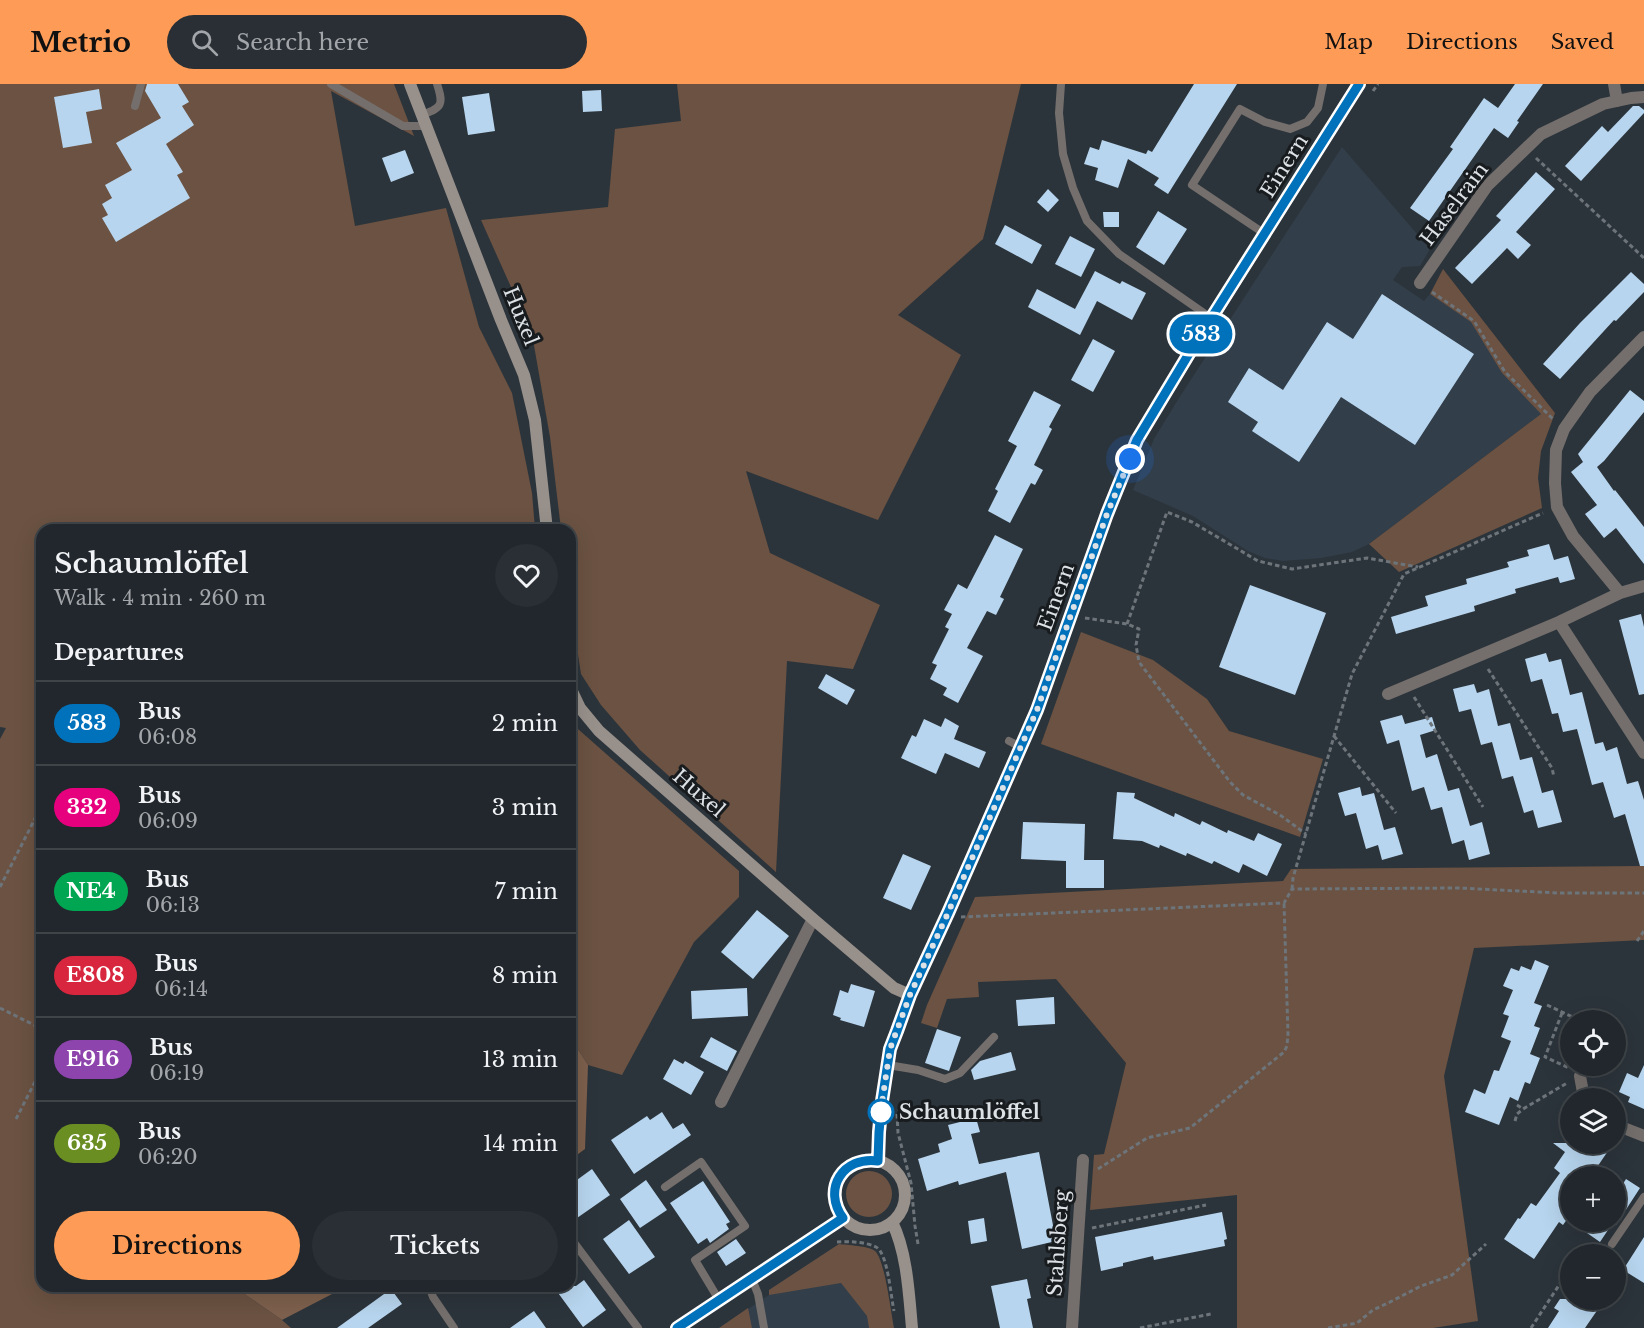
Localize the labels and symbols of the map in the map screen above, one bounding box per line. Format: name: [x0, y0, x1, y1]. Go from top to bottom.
street label: Einern: [1255, 130, 1313, 202]
street label: Haselrain: [1415, 158, 1493, 250]
street label: Huxel: [498, 283, 544, 349]
line badge: 583: [1166, 314, 1236, 354]
your location: [1115, 444, 1145, 474]
street label: Einern: [1033, 560, 1079, 634]
street label: Huxel: [668, 764, 730, 822]
marker: Schaumlöffel: [868, 1099, 894, 1125]
place label: Schaumlöffel: [899, 1100, 1040, 1124]
street label: Stahlsberg: [1042, 1188, 1074, 1297]

